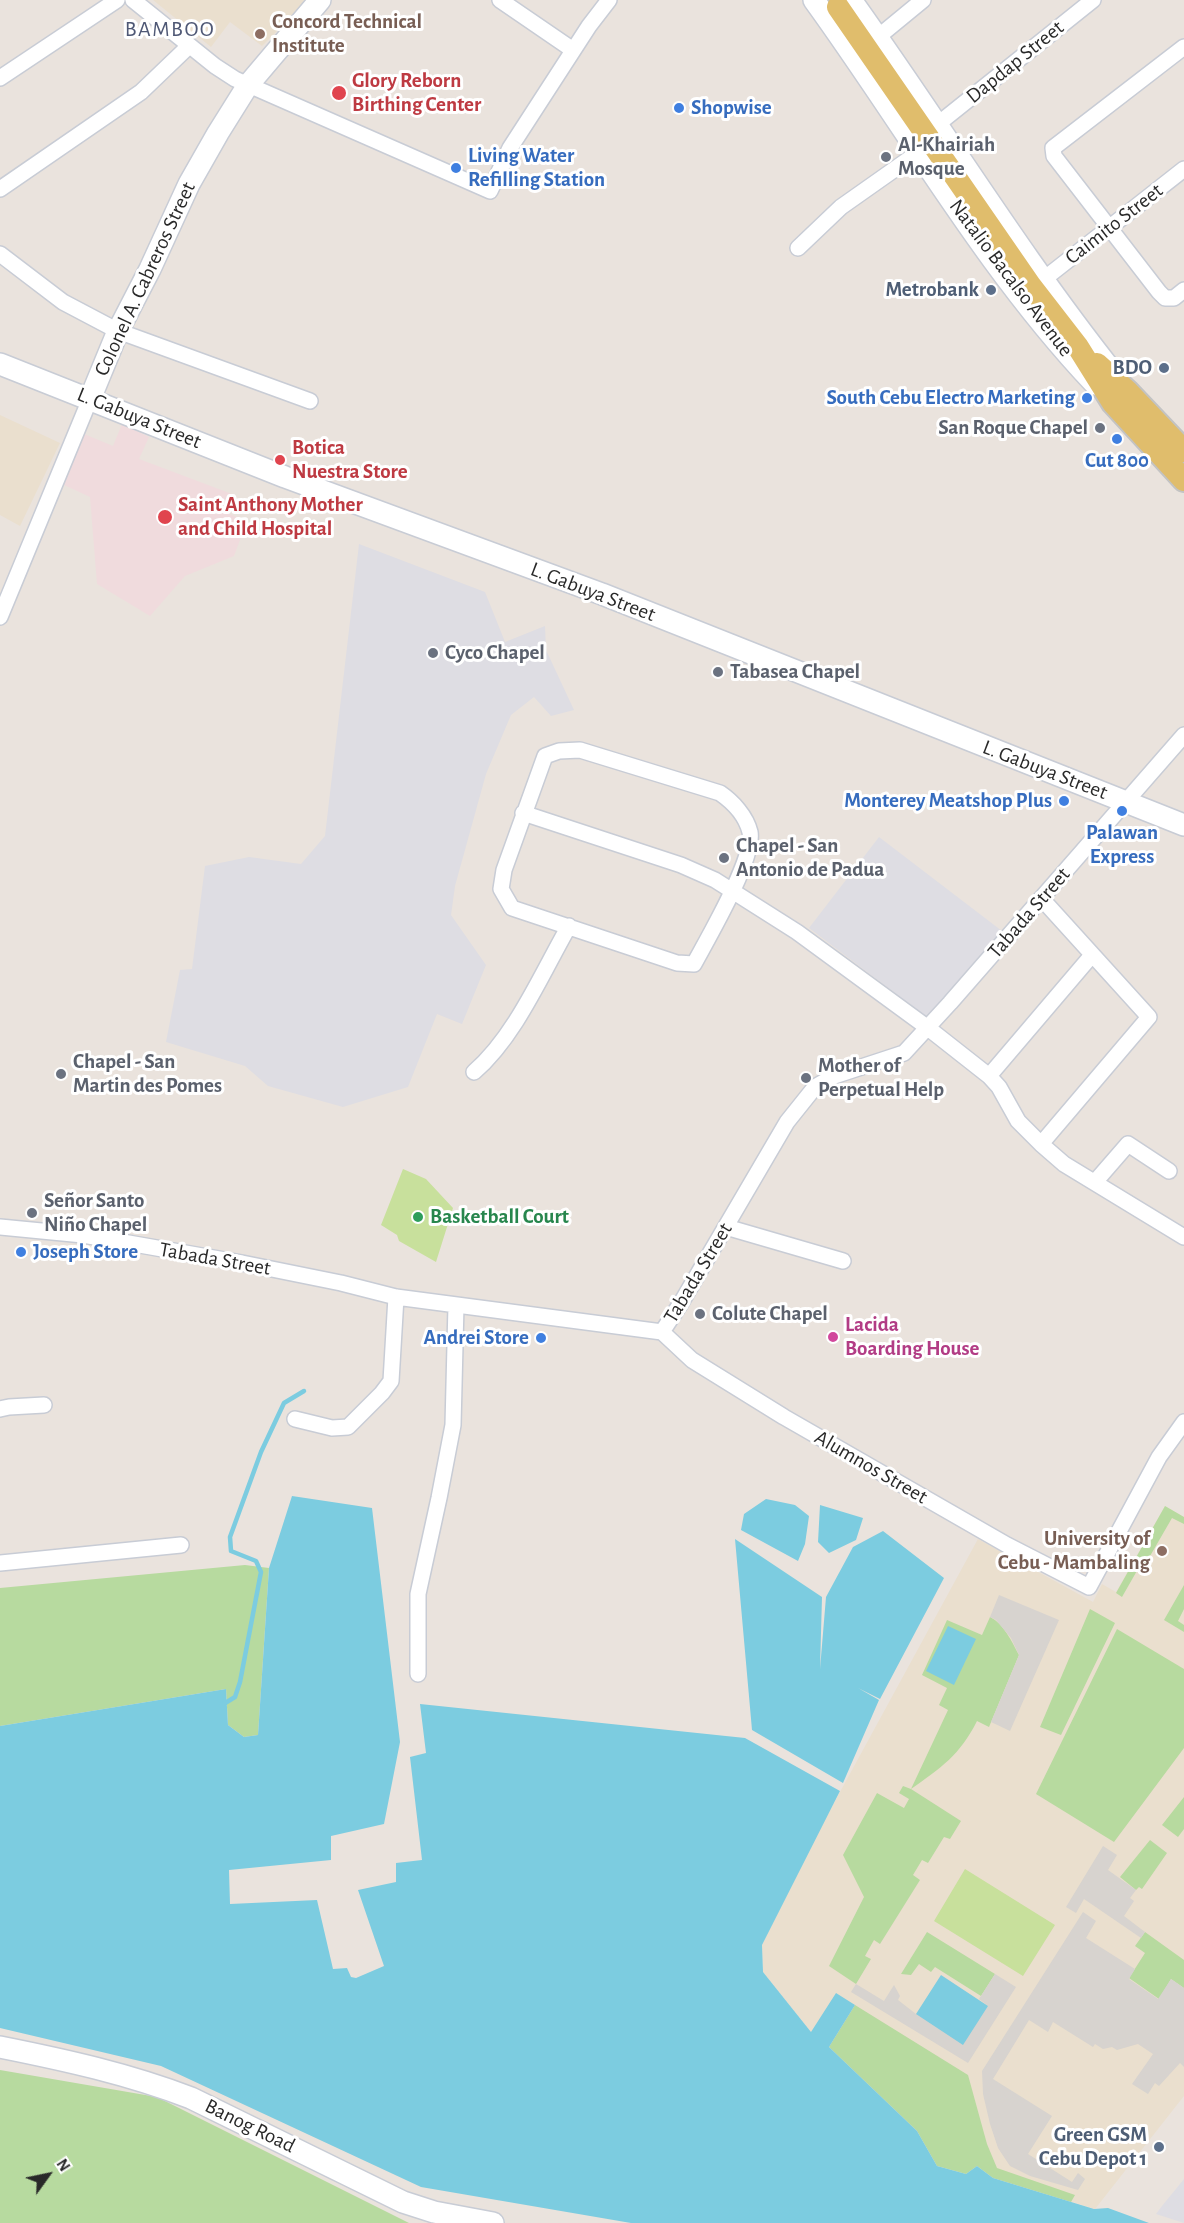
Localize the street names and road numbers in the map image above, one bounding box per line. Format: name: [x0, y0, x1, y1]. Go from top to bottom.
street label: Dapdap Street: [961, 15, 1069, 109]
street label: Colonel A. Cabreros Street: [89, 178, 201, 380]
street label: Caimito Street: [1060, 178, 1168, 270]
street label: Natalio Bacalso Avenue: [944, 194, 1078, 362]
street label: L. Gabuya Street: [73, 382, 205, 454]
street label: L. Gabuya Street: [527, 557, 659, 627]
street label: L. Gabuya Street: [979, 735, 1111, 805]
street label: Tabada Street: [983, 862, 1075, 964]
street label: Tabada Street: [658, 1218, 738, 1328]
street label: Tabada Street: [157, 1237, 273, 1281]
street label: Alumnos Street: [810, 1425, 932, 1509]
street label: Banog Road: [201, 2093, 299, 2159]

